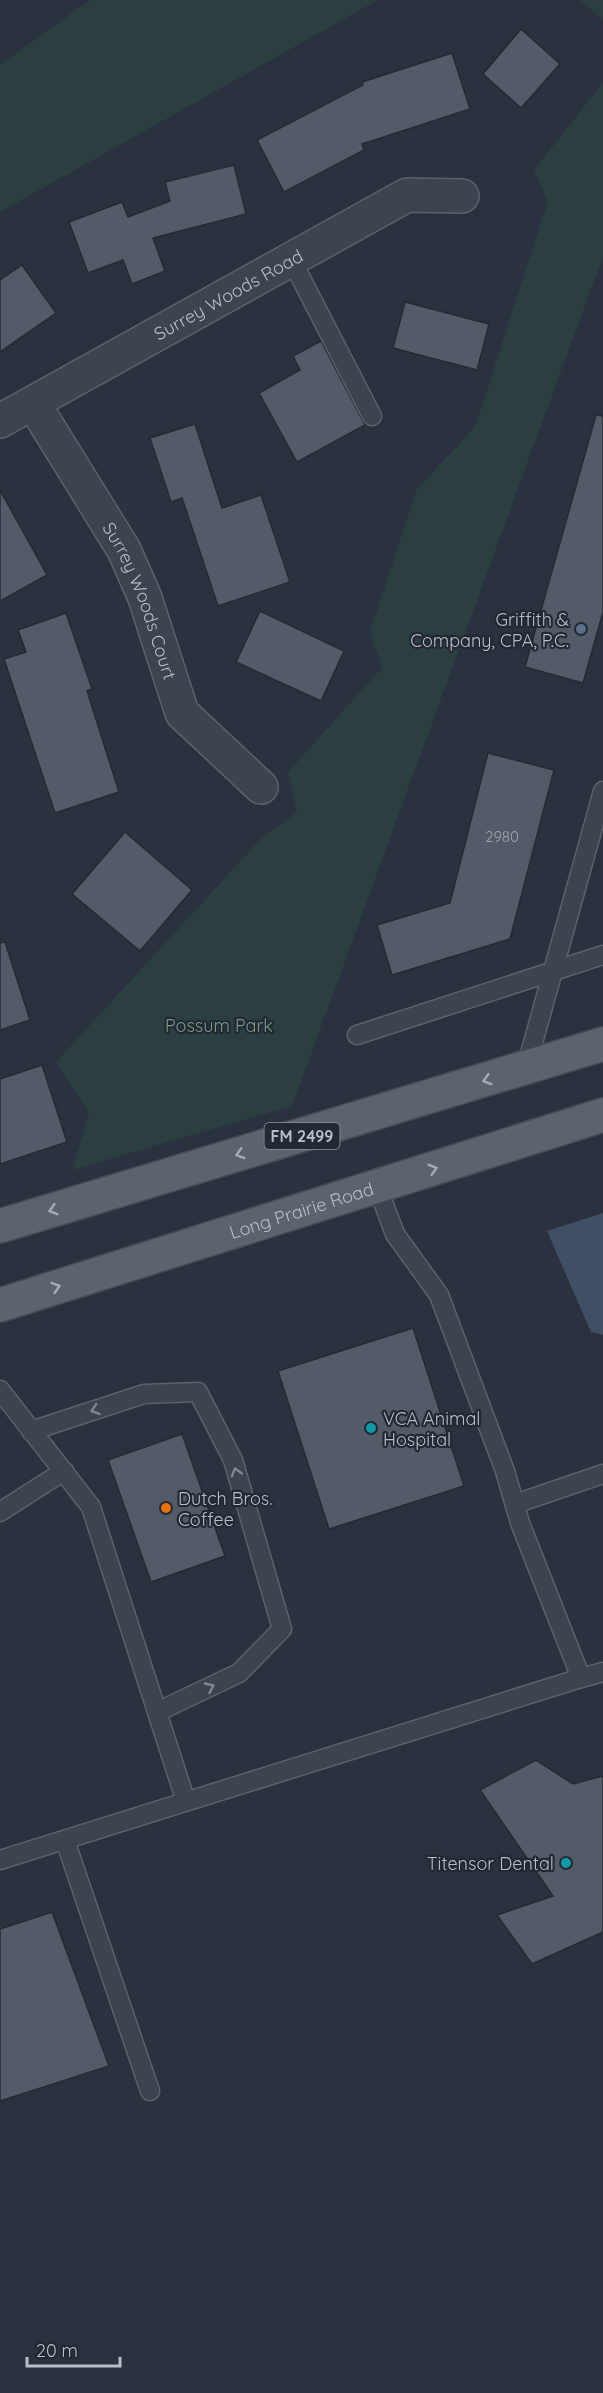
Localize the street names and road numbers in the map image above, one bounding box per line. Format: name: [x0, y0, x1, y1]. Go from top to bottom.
street label: Surrey Woods Road: [150, 244, 307, 345]
street label: Surrey Woods Court: [98, 518, 182, 682]
road number: FM 2499: [264, 1123, 340, 1149]
street label: Long Prairie Road: [226, 1177, 376, 1244]

